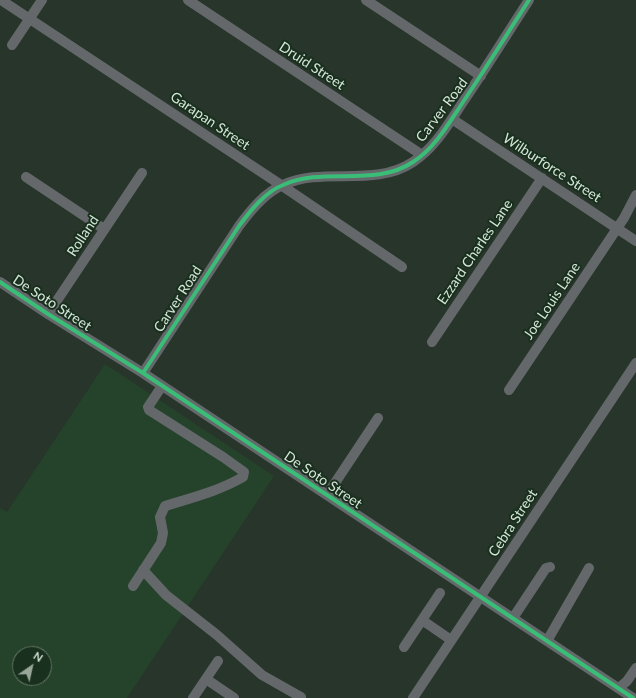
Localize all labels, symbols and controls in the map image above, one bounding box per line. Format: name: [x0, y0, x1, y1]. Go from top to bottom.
street label: Druid Street: [276, 39, 348, 93]
street label: Carver Road: [413, 75, 471, 145]
street label: Garapan Street: [167, 88, 253, 154]
street label: Wilburforce Street: [500, 130, 604, 206]
street label: Ezzard Charles Lane: [434, 196, 516, 308]
street label: Rolland: [64, 212, 102, 260]
street label: Joe Louis Lane: [520, 259, 584, 343]
street label: Carver Road: [150, 263, 206, 335]
street label: De Soto Street: [10, 271, 94, 335]
street label: De Soto Street: [281, 448, 365, 512]
street label: Cebra Street: [485, 486, 541, 560]
north arrow: [12, 646, 52, 686]
text: N: [31, 649, 46, 664]

